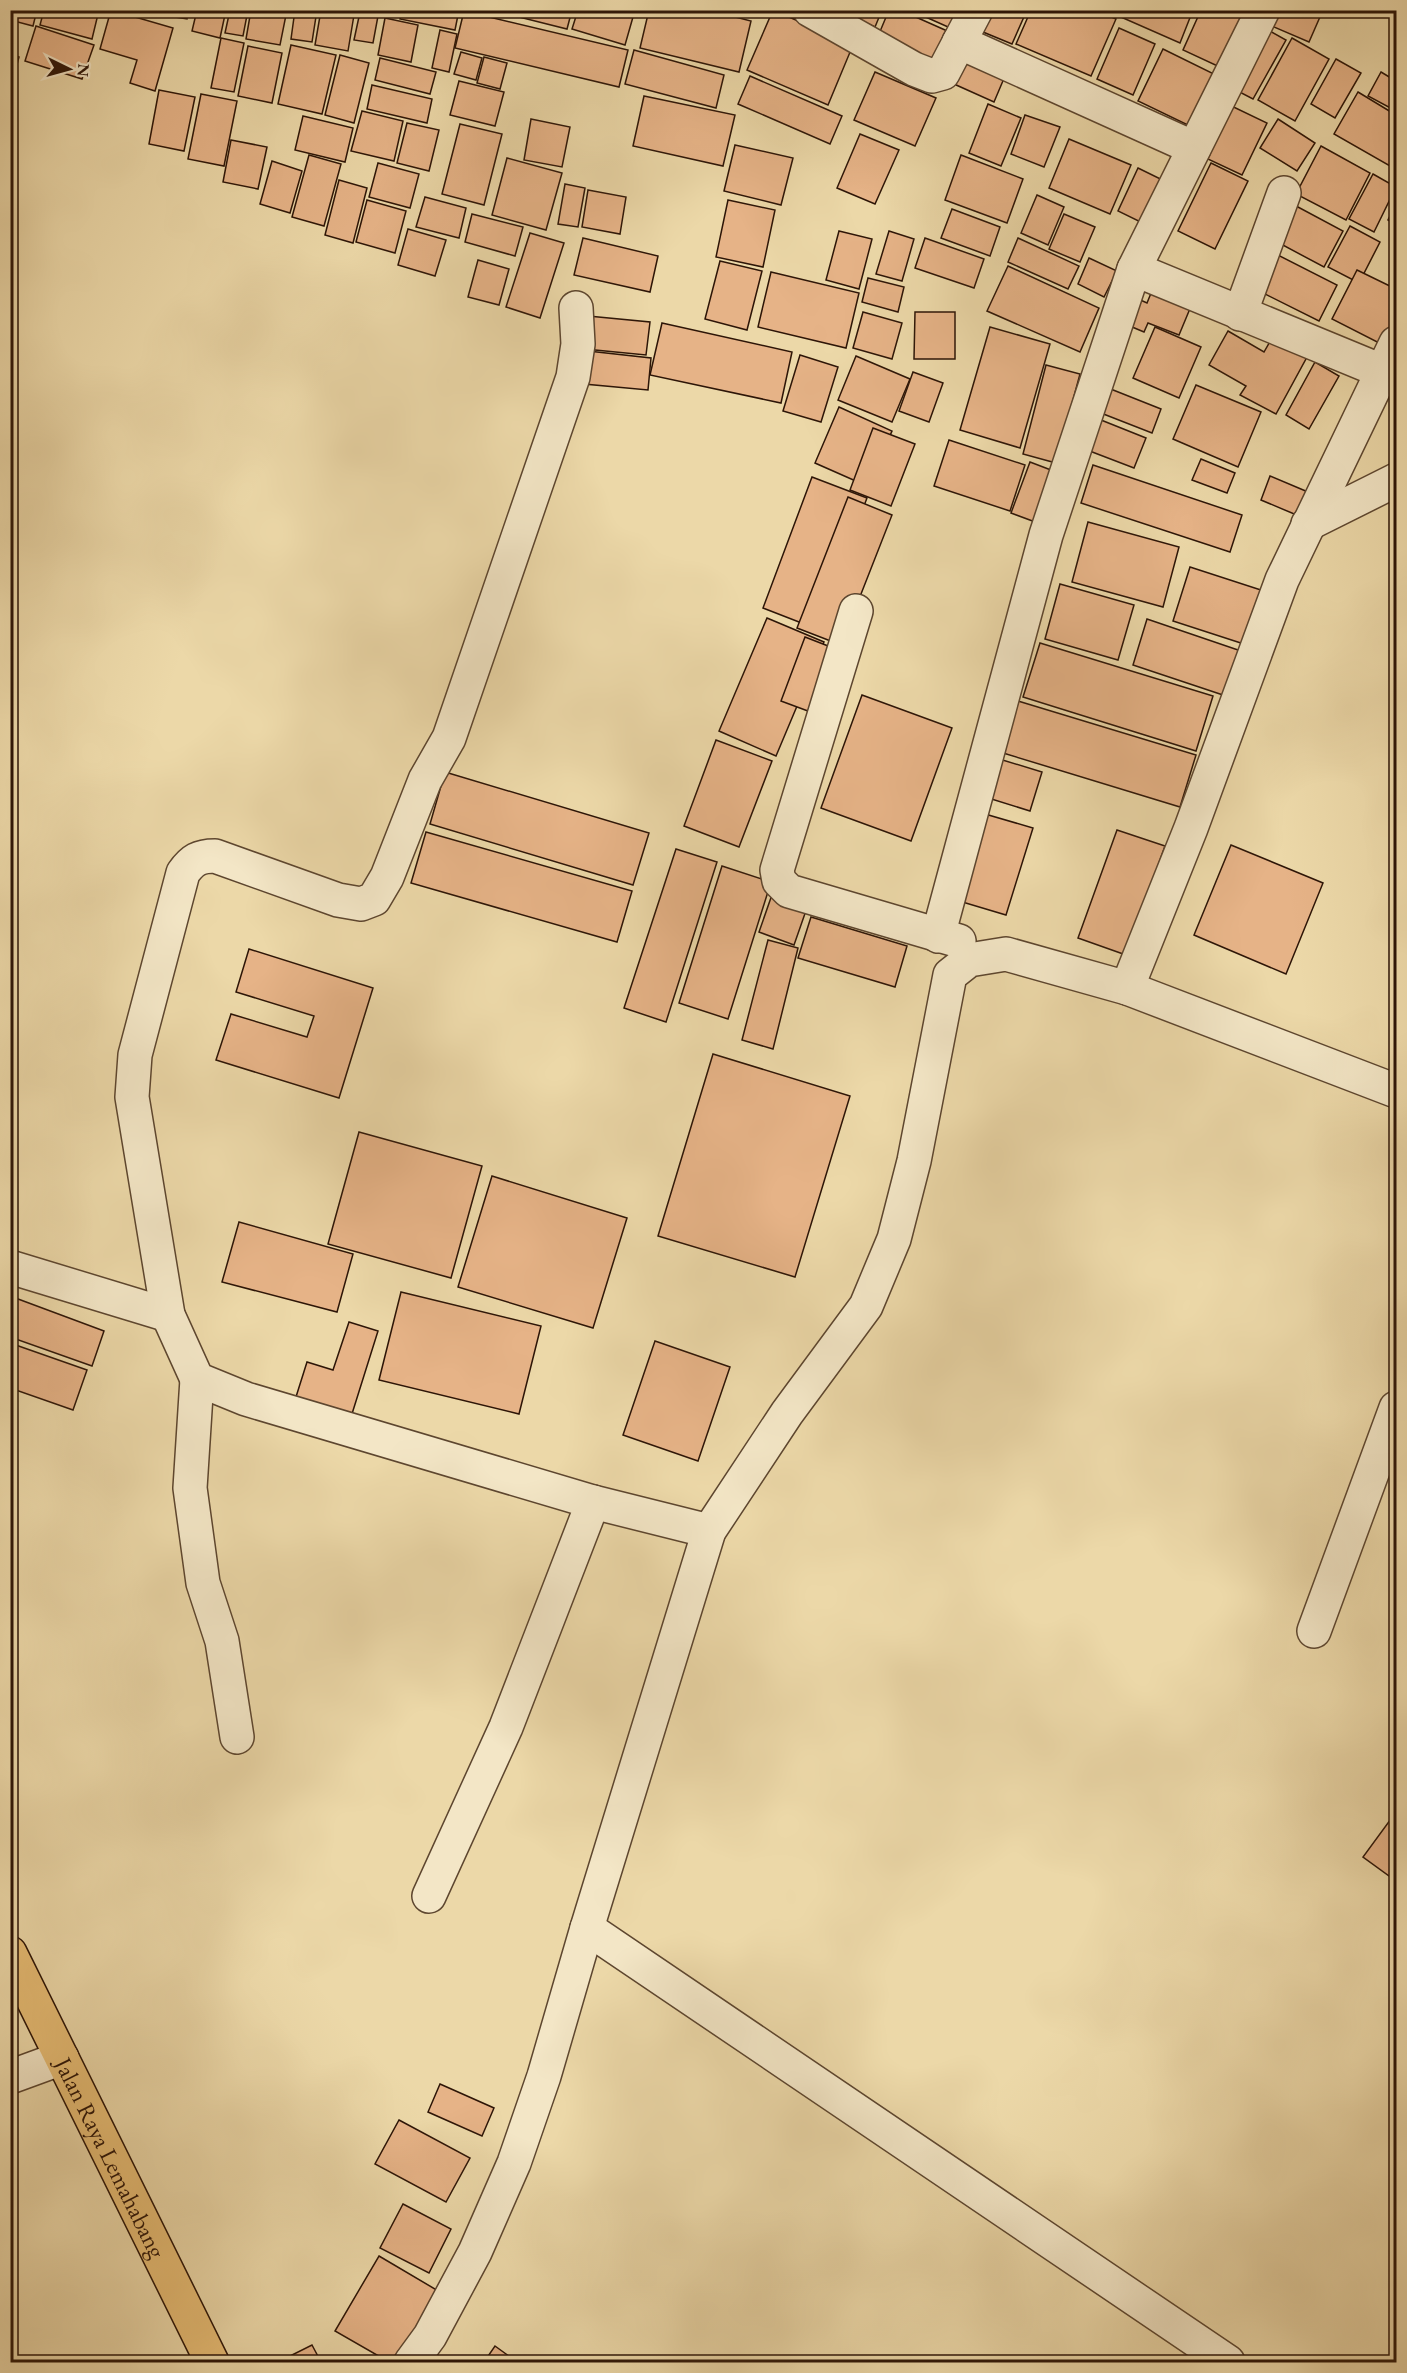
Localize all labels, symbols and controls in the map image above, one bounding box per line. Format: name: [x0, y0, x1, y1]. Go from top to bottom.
north arrow: [39, 39, 99, 99]
text: N: [72, 63, 94, 78]
street label: Jalan Raya Lemahabang: [48, 2050, 174, 2263]

